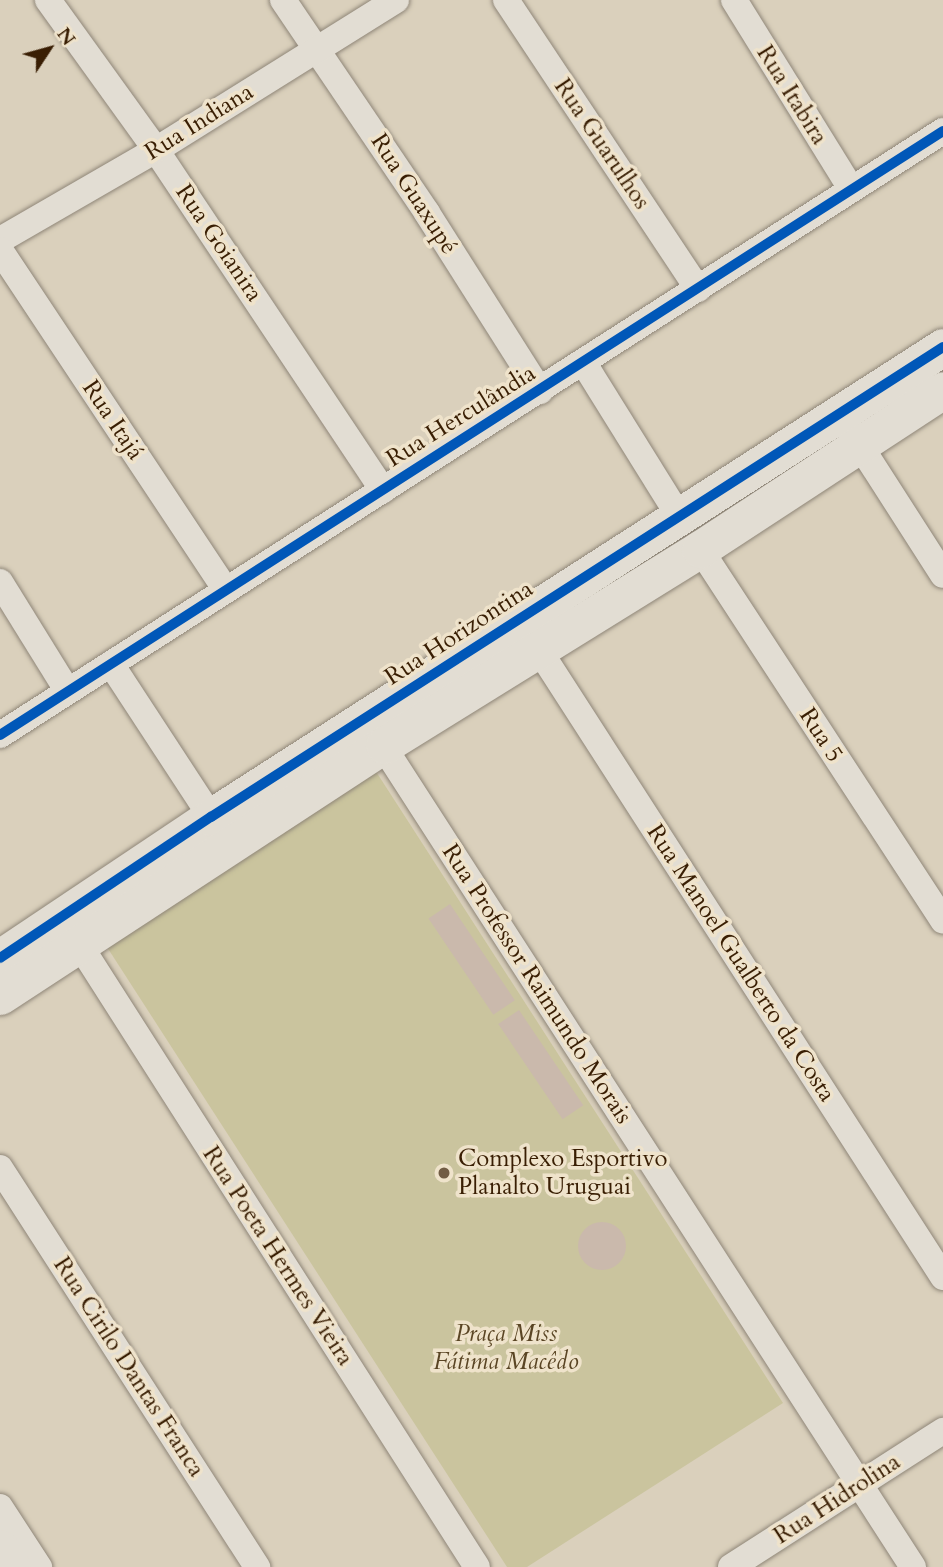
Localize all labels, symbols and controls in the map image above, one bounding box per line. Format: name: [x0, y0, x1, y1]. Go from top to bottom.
north arrow: [14, 14, 84, 84]
text: N: [51, 22, 81, 51]
street label: Rua Itabira: [750, 40, 834, 150]
street label: Rua Guarulhos: [548, 73, 656, 215]
street label: Rua Indiana: [139, 77, 259, 167]
street label: Rua Guaxupé: [364, 128, 464, 260]
street label: Rua Goianira: [169, 179, 269, 307]
street label: Rua Herculândia: [381, 359, 541, 473]
street label: Rua Itajá: [76, 375, 150, 465]
street label: Rua Horizontina: [380, 574, 538, 692]
street label: Rua 5: [793, 702, 849, 768]
street label: Rua Manoel Gualberto da Costa: [640, 819, 842, 1107]
street label: Rua Professor Raimundo Morais: [436, 839, 638, 1129]
street label: Rua Poeta Hermes Vieira: [196, 1141, 360, 1371]
place label: Complexo Esportivo Planalto Uruguai: [458, 1145, 668, 1201]
marker: Complexo Esportivo Planalto Uruguai: [436, 1165, 452, 1181]
street label: Rua Cirilo Dantas Franca: [47, 1252, 211, 1482]
park label: Praça Miss Fátima Macêdo: [433, 1320, 579, 1376]
street label: Rua Hidrolina: [768, 1447, 906, 1551]

